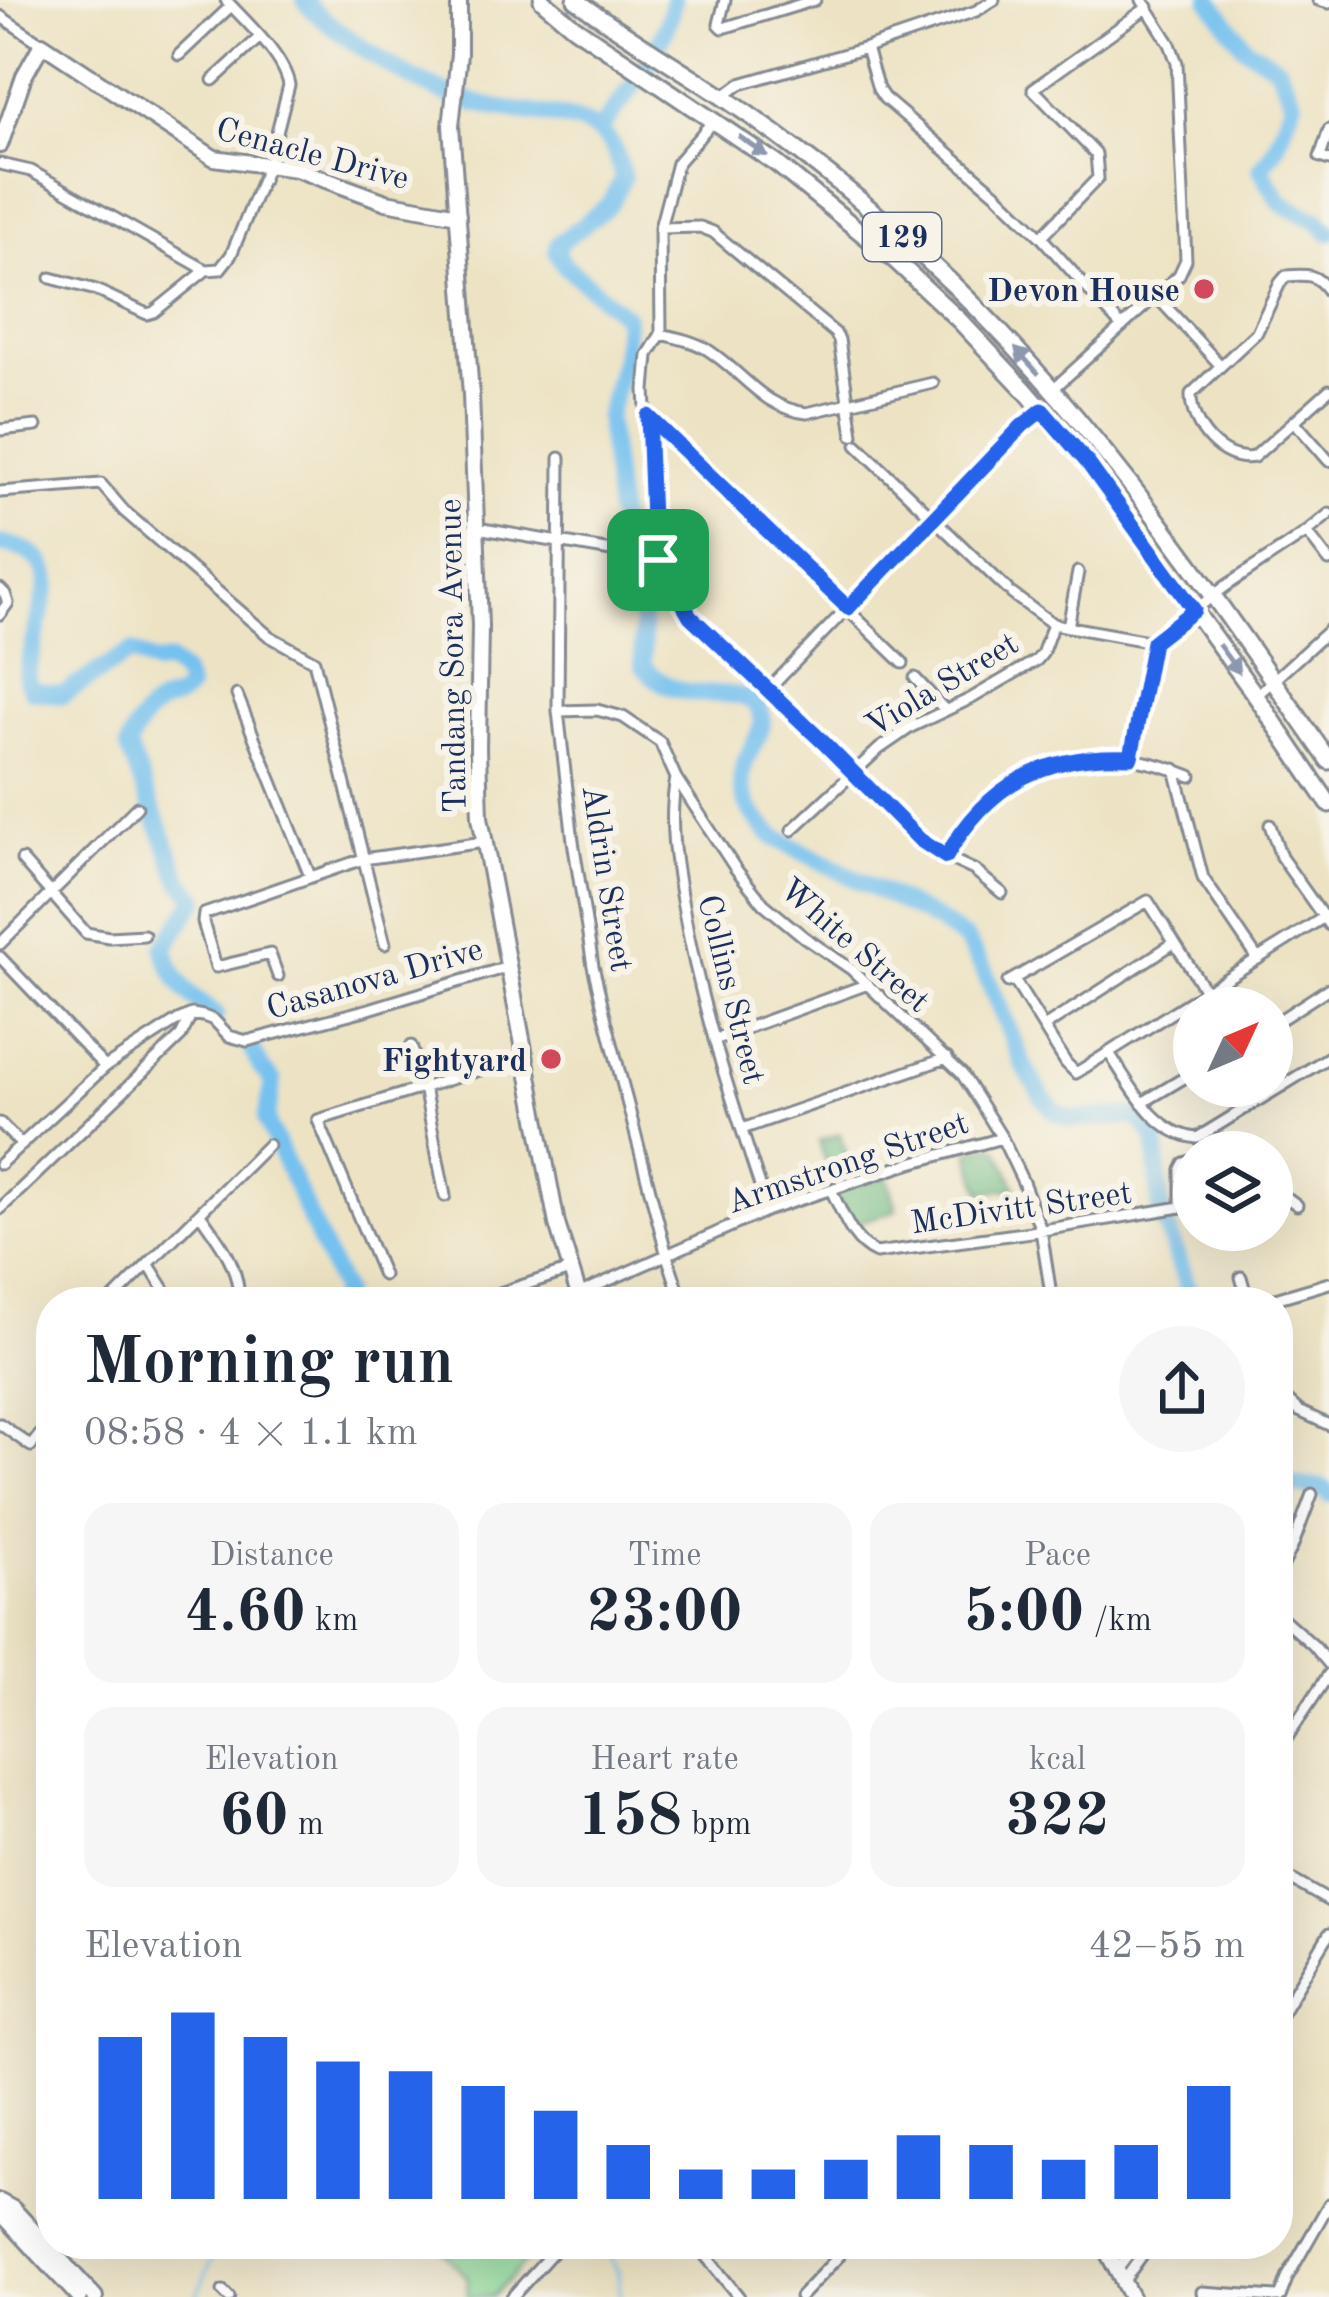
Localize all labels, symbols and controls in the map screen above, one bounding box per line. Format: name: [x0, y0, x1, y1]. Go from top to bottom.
street label: Cenacle Drive: [212, 114, 412, 197]
one-way arrow: [737, 134, 769, 157]
road number: 129: [863, 213, 941, 261]
place label: Devon House: [987, 276, 1180, 309]
marker: Devon House: [1191, 276, 1217, 302]
one-way arrow: [1014, 346, 1041, 375]
street label: Tandang Sora Avenue: [435, 498, 474, 814]
pin: [607, 509, 709, 611]
icon: arrive: [625, 527, 691, 593]
street label: Viola Street: [861, 628, 1025, 744]
one-way arrow: [1217, 643, 1241, 675]
street label: Aldrin Street: [575, 783, 637, 974]
street label: White Street: [773, 873, 935, 1020]
street label: Collins Street: [690, 892, 769, 1088]
street label: Casanova Drive: [263, 934, 487, 1027]
north arrow: [1173, 987, 1293, 1107]
map controls: [1173, 987, 1293, 1251]
place label: Fightyard: [381, 1046, 527, 1079]
marker: Fightyard: [538, 1046, 564, 1072]
street label: Armstrong Street: [723, 1108, 973, 1221]
button: layers: [1173, 1131, 1293, 1251]
street label: McDivitt Street: [909, 1178, 1134, 1241]
button: share: [1119, 1326, 1245, 1452]
text: Morning run: [84, 1332, 454, 1398]
text: 08:58 · 4 × 1.1 km: [84, 1414, 418, 1453]
text: Distance: [209, 1540, 334, 1573]
text: Time: [628, 1540, 701, 1573]
text: Pace: [1024, 1540, 1091, 1573]
text: 4.60: [185, 1584, 306, 1644]
text: 23:00: [587, 1584, 743, 1644]
text: 5:00: [963, 1584, 1084, 1644]
text: km: [306, 1605, 358, 1638]
text: /km: [1084, 1605, 1152, 1638]
text: Elevation: [204, 1744, 339, 1777]
text: Heart rate: [590, 1744, 739, 1777]
text: kcal: [1029, 1744, 1086, 1777]
text: 60: [219, 1788, 289, 1848]
text: 158: [578, 1788, 682, 1848]
text: 322: [1005, 1788, 1110, 1848]
text: m: [289, 1809, 324, 1842]
text: bpm: [682, 1809, 751, 1842]
text: Elevation: [84, 1927, 243, 1966]
text: 42–55 m: [1088, 1927, 1245, 1966]

